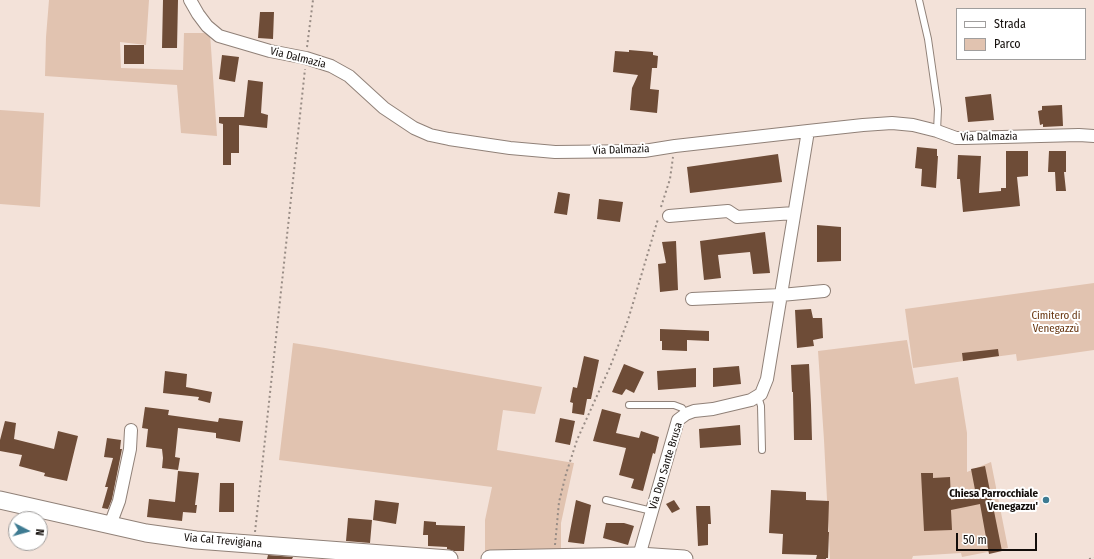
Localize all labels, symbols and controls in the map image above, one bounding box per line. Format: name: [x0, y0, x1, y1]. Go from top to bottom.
legend: [956, 8, 1086, 60]
text: Strada: [994, 17, 1026, 31]
text: Parco: [994, 37, 1021, 51]
street label: Via Dalmazia: [269, 45, 327, 71]
street label: Via Dalmazia: [960, 130, 1018, 144]
street label: Via Dalmazia: [592, 142, 650, 158]
park label: Cimitero di Venegazzù: [1031, 309, 1081, 335]
street label: Via Don Sante Brusa: [646, 421, 686, 511]
place label: Chiesa Parrocchiale Venegazzu': [949, 487, 1038, 513]
marker: Chiesa Parrocchiale Venegazzu': [1041, 495, 1051, 505]
north arrow: [8, 511, 48, 551]
scale bar: [958, 525, 1039, 551]
text: N: [33, 528, 46, 536]
street label: Via Cal Trevigiana: [183, 531, 263, 551]
text: 50 m: [963, 533, 987, 547]

